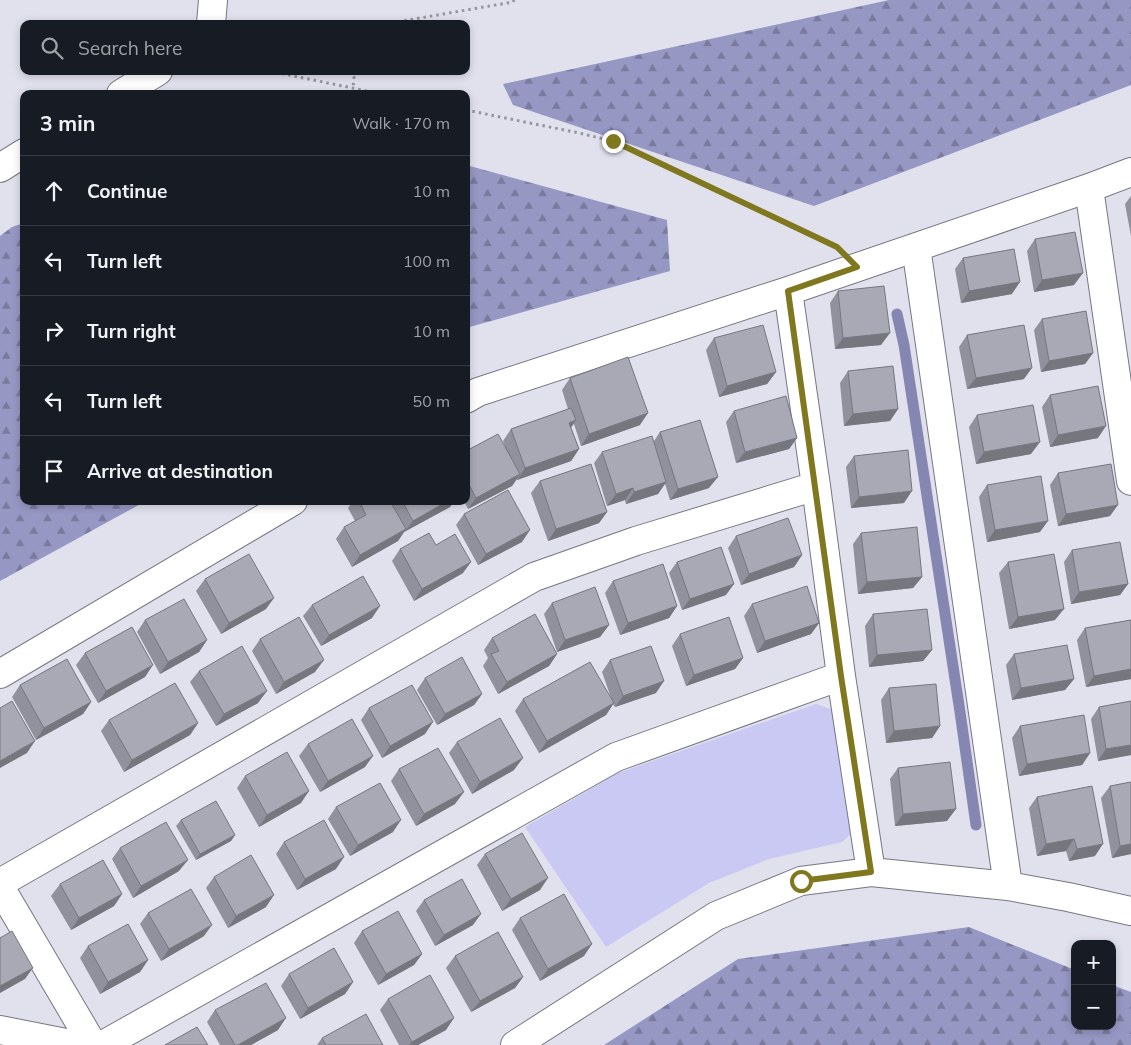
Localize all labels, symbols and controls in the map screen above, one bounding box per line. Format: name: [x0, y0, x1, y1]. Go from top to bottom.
search box: [20, 20, 470, 75]
icon: search: [38, 34, 66, 62]
text: Search here: [78, 36, 182, 60]
text: 3 min: [40, 110, 95, 136]
text: Walk · 170 m: [352, 113, 450, 133]
route end: [602, 130, 625, 153]
icon: ahead: [40, 177, 68, 205]
text: Continue: [87, 179, 167, 203]
text: 10 m: [413, 181, 450, 201]
icon: left: [40, 247, 68, 275]
text: Turn left: [87, 249, 162, 273]
text: 100 m: [403, 251, 450, 271]
icon: right: [40, 317, 68, 345]
text: Turn right: [87, 319, 176, 343]
text: 10 m: [413, 321, 450, 341]
icon: left: [40, 387, 68, 415]
text: Turn left: [87, 389, 162, 413]
text: 50 m: [413, 391, 450, 411]
icon: arrive: [40, 457, 68, 485]
text: Arrive at destination: [87, 459, 273, 483]
route start: [790, 870, 813, 893]
map controls: [1071, 940, 1116, 1030]
button: +: [1071, 940, 1116, 985]
button: −: [1071, 985, 1116, 1030]

